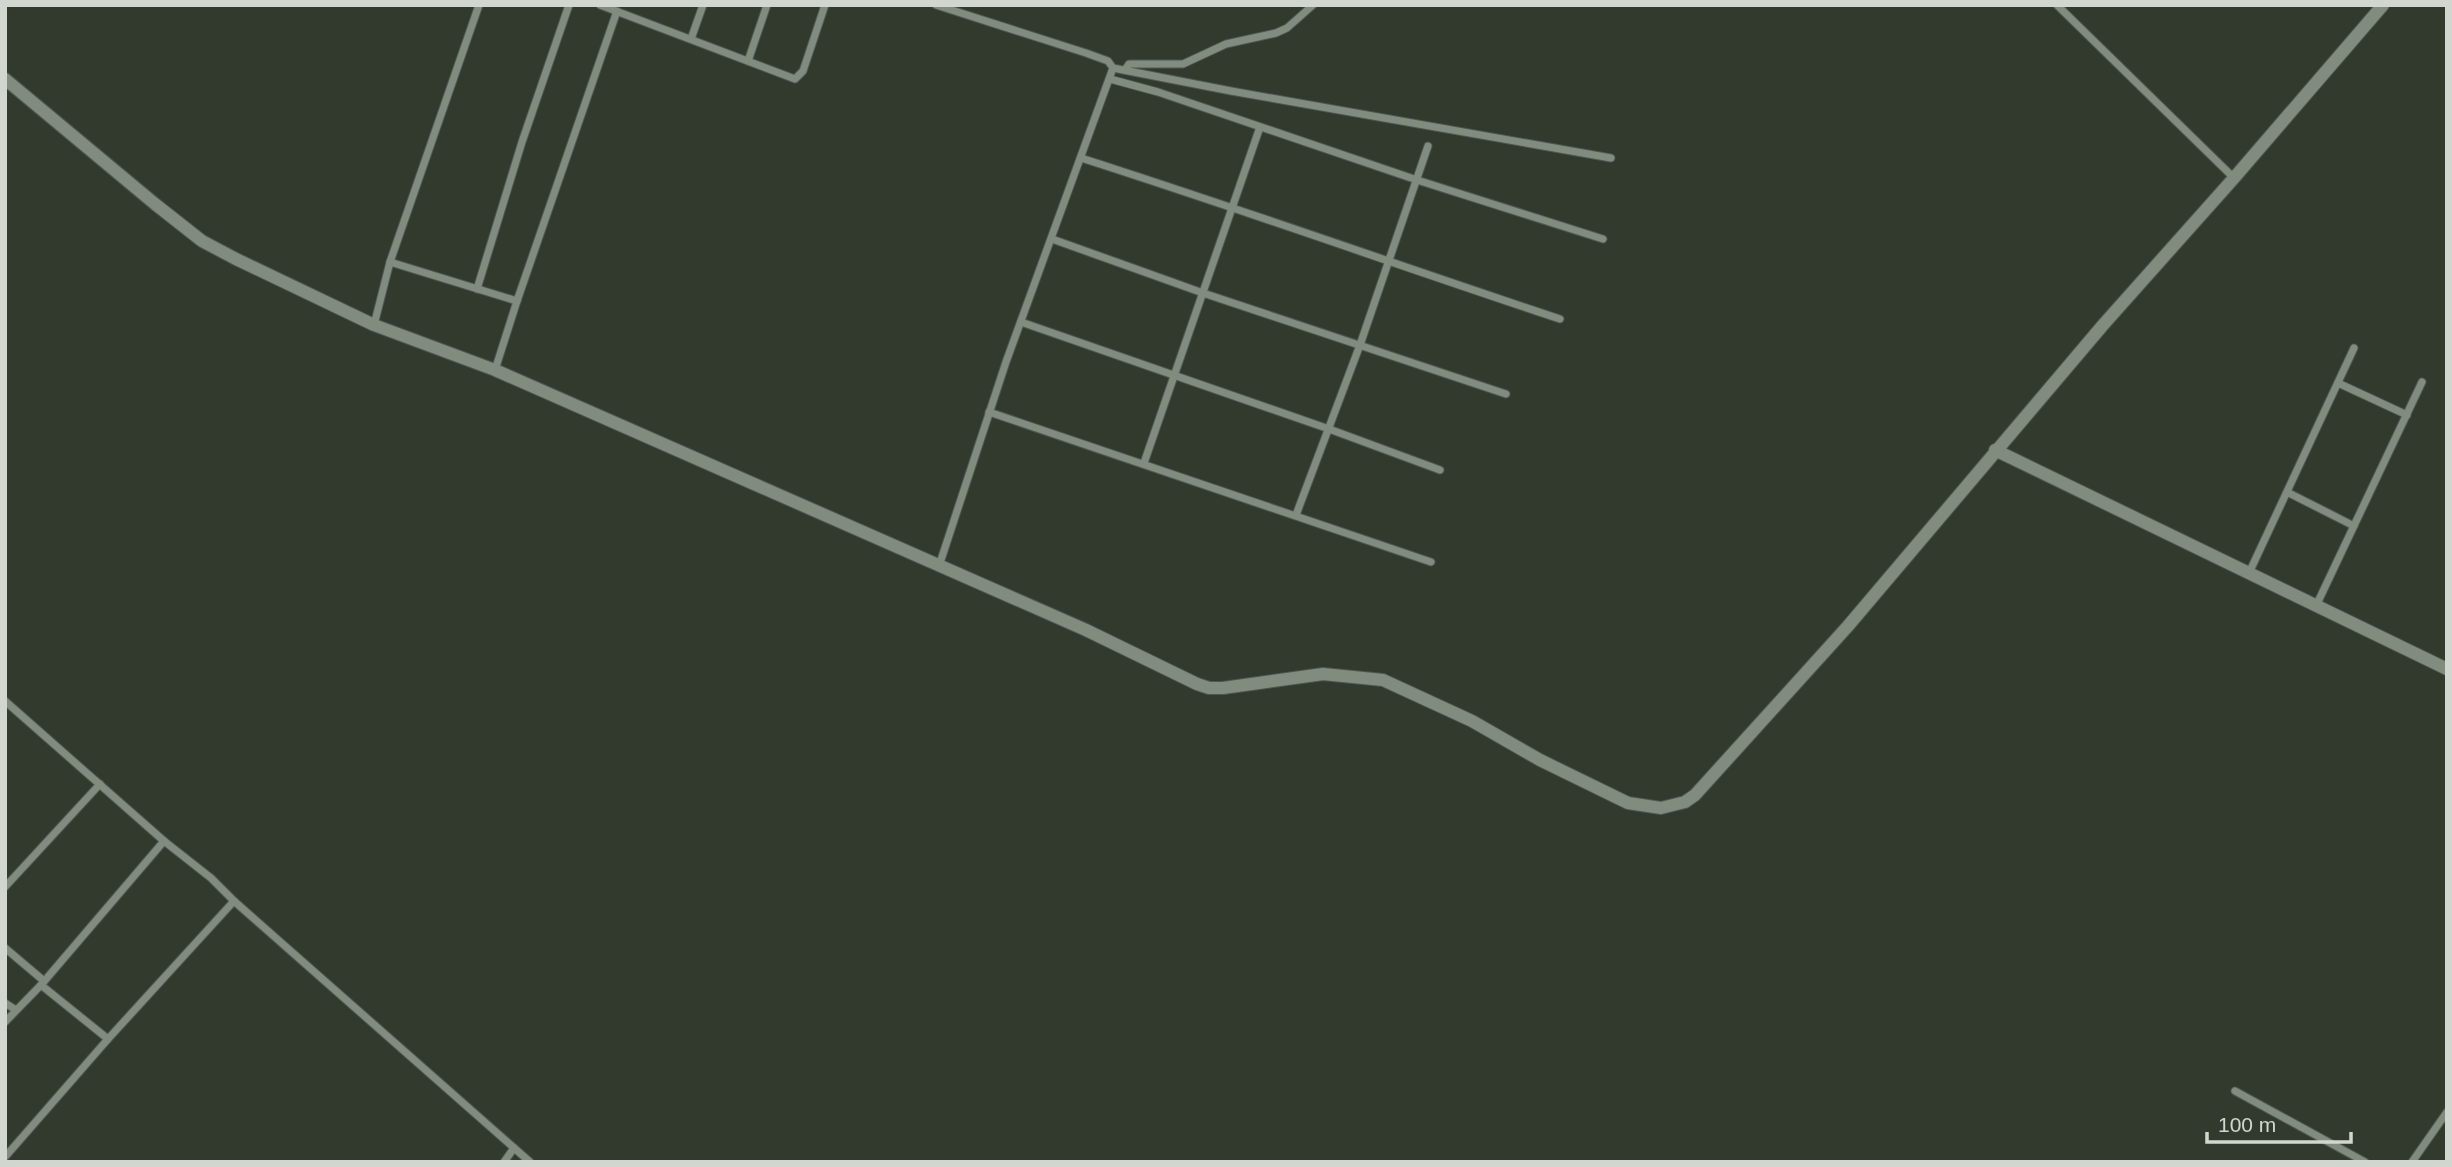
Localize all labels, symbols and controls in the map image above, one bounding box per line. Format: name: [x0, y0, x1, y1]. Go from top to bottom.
scale bar: [2207, 1100, 2350, 1144]
text: 100 m: [2218, 1113, 2276, 1136]

